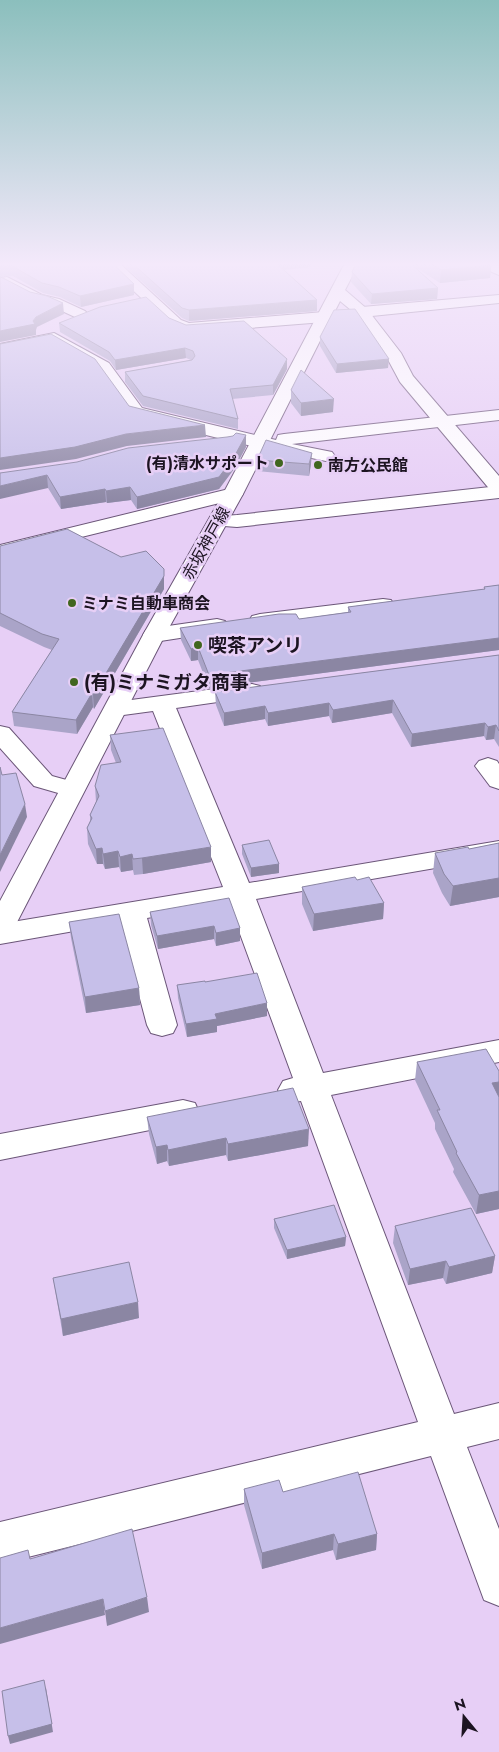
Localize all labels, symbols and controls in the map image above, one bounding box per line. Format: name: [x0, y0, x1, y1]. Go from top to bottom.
place label: (有)清水サポート: [146, 452, 269, 475]
place label: 南方公民館: [328, 454, 408, 477]
marker: (有)清水サポート: [273, 457, 285, 469]
marker: 南方公民館: [312, 459, 324, 471]
street label: 赤坂神戸線: [177, 502, 235, 584]
place label: ミナミ自動車商会: [82, 592, 210, 615]
marker: ミナミ自動車商会: [66, 597, 78, 609]
place label: 喫茶アンリ: [208, 632, 302, 659]
marker: 喫茶アンリ: [192, 639, 204, 651]
place label: (有)ミナミガタ商事: [84, 669, 249, 696]
marker: (有)ミナミガタ商事: [68, 676, 80, 688]
north arrow: [439, 1692, 489, 1742]
text: N: [452, 1693, 468, 1716]

